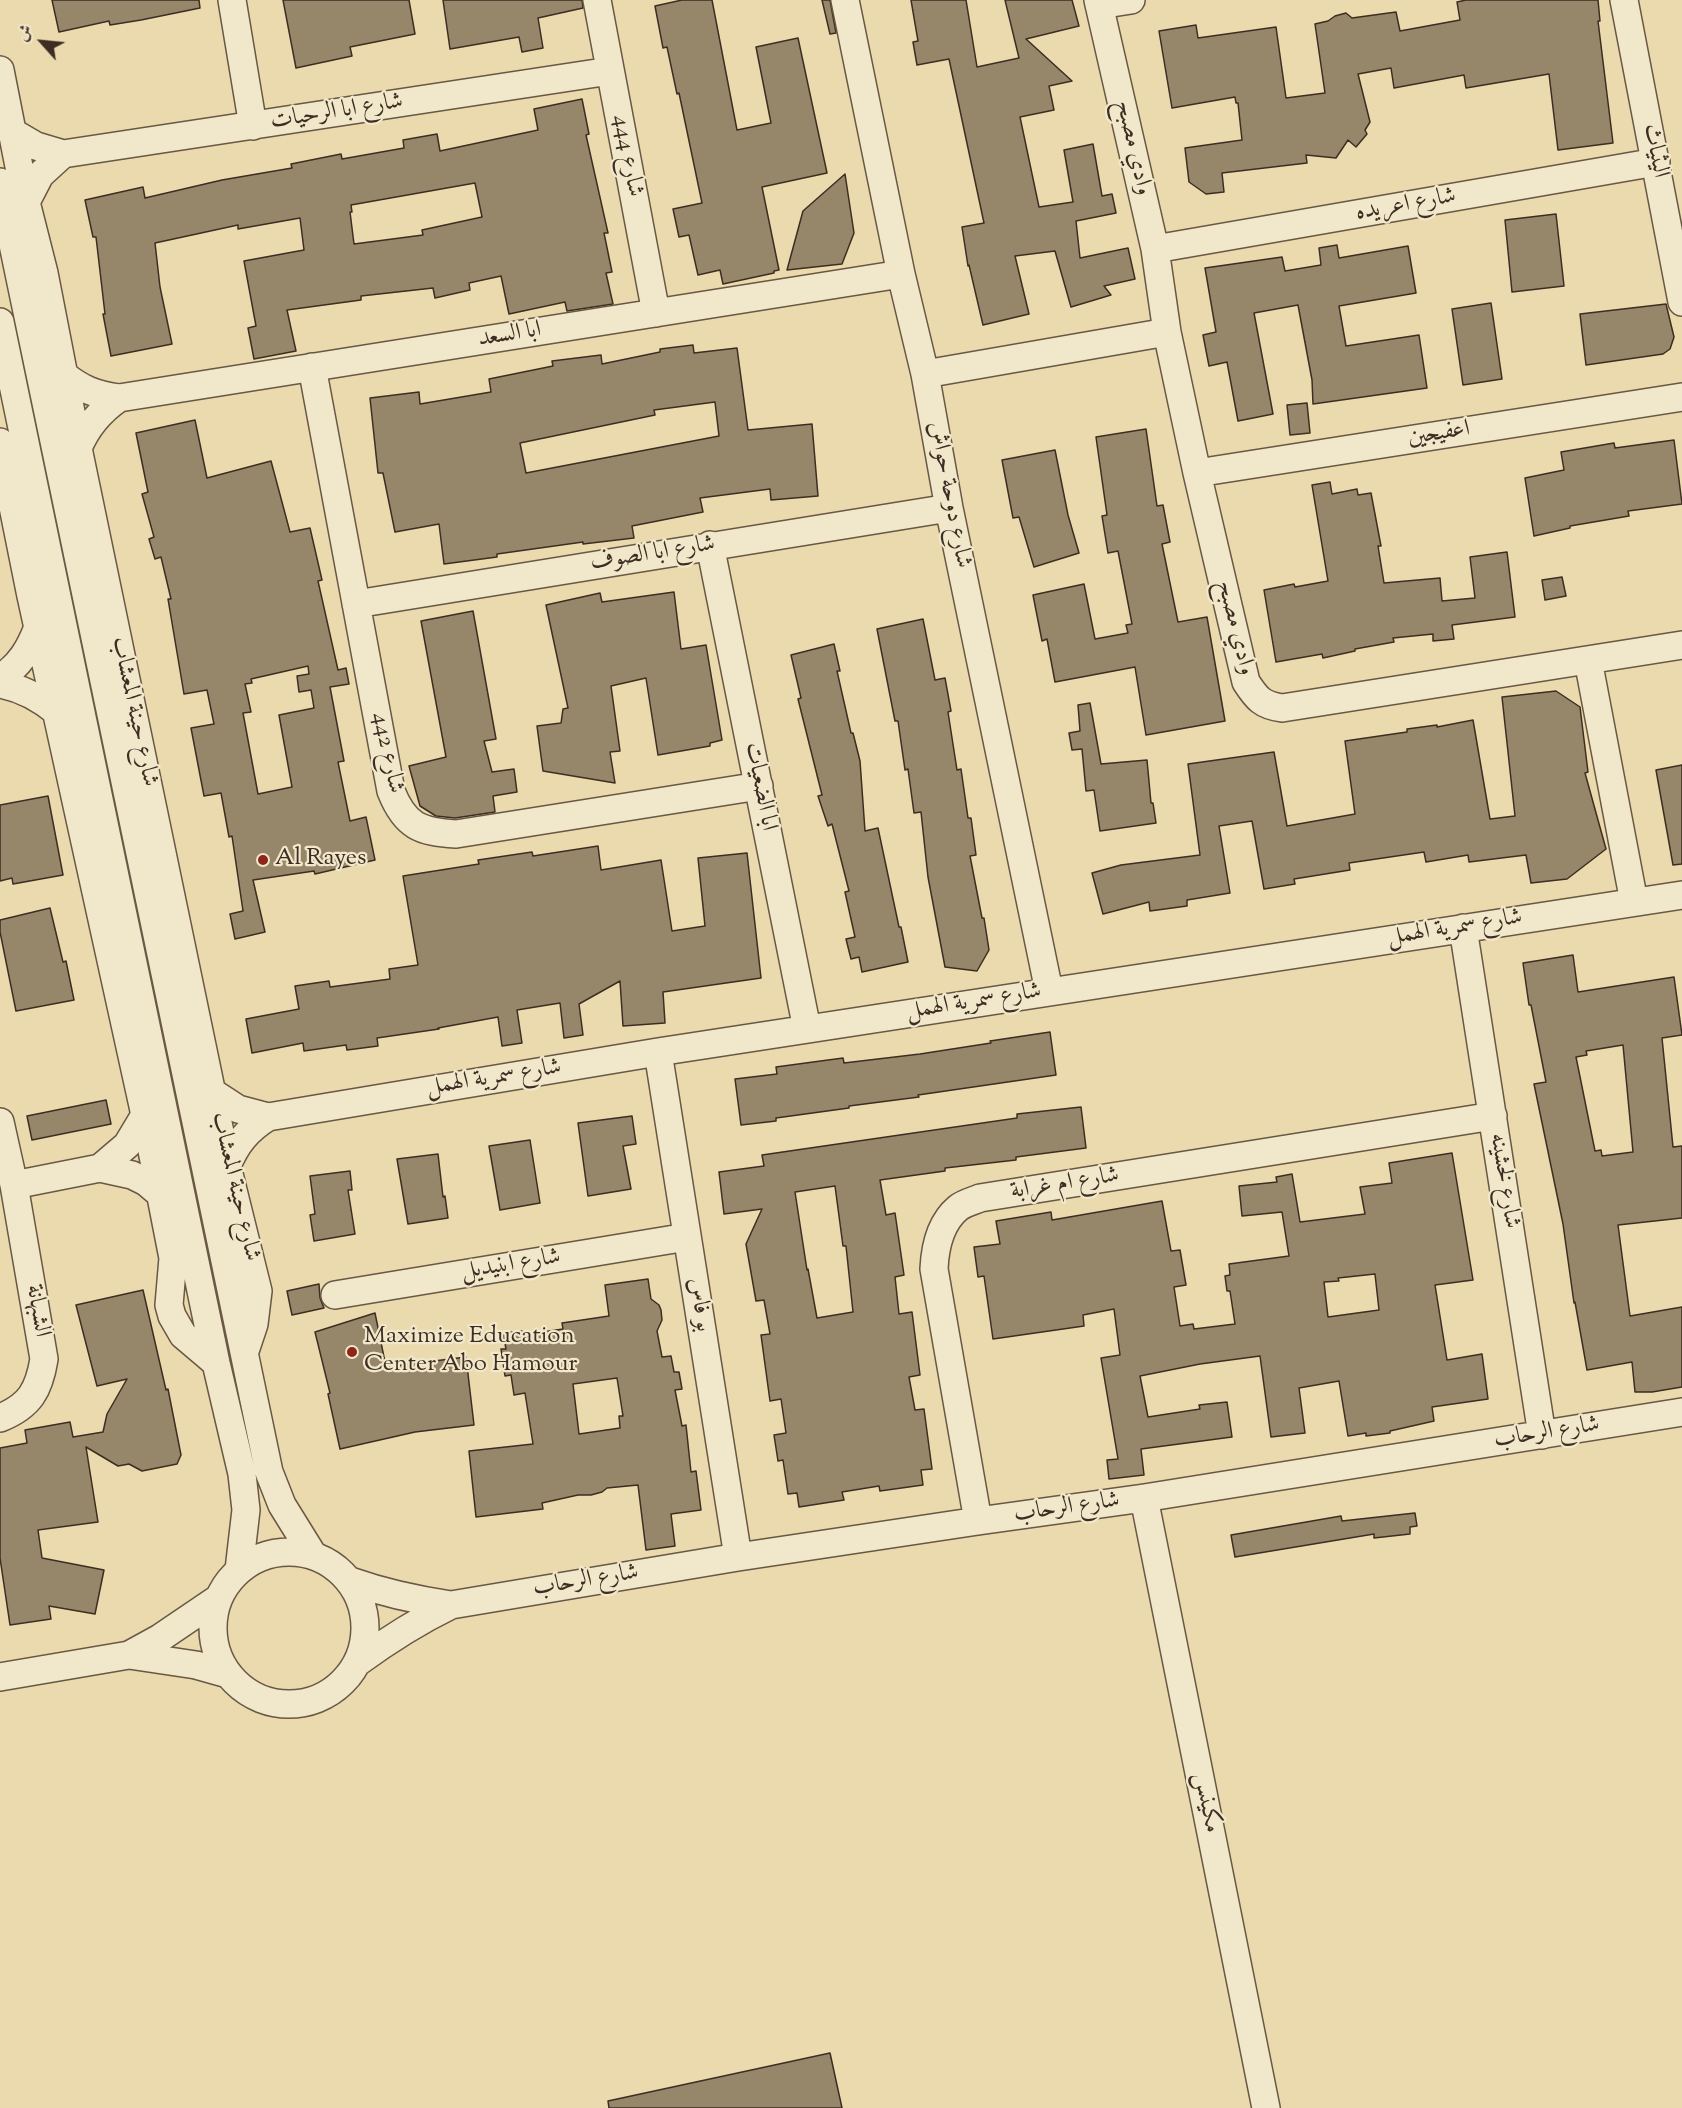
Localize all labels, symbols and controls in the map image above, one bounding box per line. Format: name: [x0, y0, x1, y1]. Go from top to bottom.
north arrow: [12, 12, 72, 72]
text: ش: [12, 21, 39, 46]
street label: شارع ابا الرحيات: [269, 88, 405, 138]
street label: وادي مصبح: [1107, 98, 1157, 198]
street label: شارع 444: [604, 112, 648, 200]
street label: اليثياث: [1635, 121, 1673, 181]
street label: شارع اعريده: [1354, 183, 1458, 229]
street label: ابا السعد: [476, 317, 544, 355]
street label: اعفيجين: [1406, 416, 1472, 454]
street label: شارع دوحة حواش: [920, 419, 976, 571]
street label: شارع ابا الصوف: [589, 531, 717, 579]
street label: وادي مصبح: [1208, 577, 1260, 679]
street label: شارع حينة المعشاب: [103, 635, 163, 789]
street label: شارع 442: [363, 710, 409, 796]
street label: ابا الضعيات: [736, 740, 782, 834]
place label: Al Rayes: [275, 846, 366, 874]
marker: Al Rayes: [256, 853, 270, 867]
street label: شارع سمرية الهمل: [1385, 904, 1525, 954]
street label: شارع سمرية الهمل: [904, 978, 1044, 1028]
street label: شارع سمرية الهمل: [424, 1054, 564, 1104]
street label: شارع حينة المعشاب: [203, 1110, 265, 1264]
street label: شارع لخشينه: [1481, 1131, 1525, 1231]
street label: شارع ام غرابة: [1009, 1162, 1121, 1208]
street label: شارع ابنيديل: [459, 1244, 563, 1288]
street label: بو فاس: [680, 1276, 716, 1334]
street label: الشبهانة: [17, 1282, 55, 1340]
place label: Maximize Education Center Abo Hamour: [364, 1324, 578, 1380]
marker: Maximize Education Center Abo Hamour: [345, 1345, 359, 1359]
street label: شارع الرحاب: [1492, 1411, 1602, 1457]
street label: شارع الرحاب: [1012, 1487, 1122, 1531]
street label: شارع الرحاب: [531, 1559, 641, 1605]
street label: مكينس: [1185, 1770, 1225, 1836]

